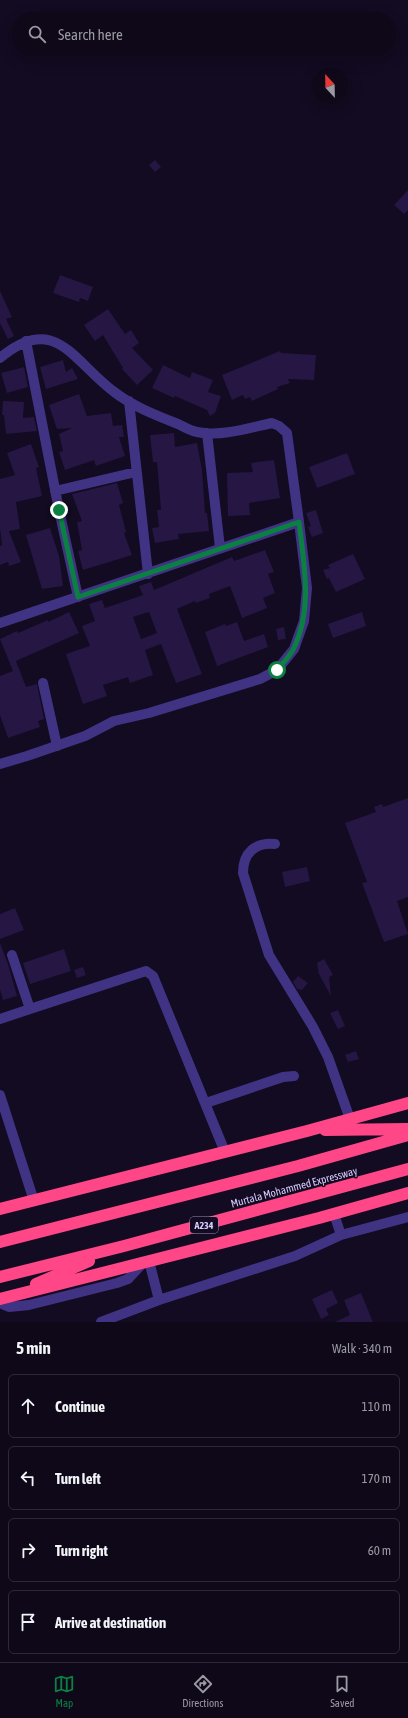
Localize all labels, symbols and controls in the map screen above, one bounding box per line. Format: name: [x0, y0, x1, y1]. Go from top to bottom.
search box: [12, 12, 396, 56]
icon: search: [26, 23, 48, 45]
text: Search here: [58, 26, 123, 43]
north arrow: [312, 68, 348, 104]
route end: [50, 501, 68, 519]
route start: [268, 661, 286, 679]
street label: Murtala Mohammed Expressway: [229, 1164, 359, 1210]
road number: A234: [190, 1217, 218, 1233]
text: 5 min: [16, 1338, 51, 1358]
text: Walk · 340 m: [332, 1341, 392, 1356]
icon: ahead: [17, 1395, 39, 1417]
text: Continue: [55, 1398, 105, 1415]
text: 110 m: [362, 1399, 391, 1414]
icon: left: [17, 1467, 39, 1489]
text: Turn left: [55, 1470, 101, 1487]
text: 170 m: [362, 1471, 391, 1486]
icon: right: [17, 1539, 39, 1561]
text: Turn right: [55, 1542, 108, 1559]
text: 60 m: [368, 1543, 391, 1558]
icon: arrive: [17, 1611, 39, 1633]
text: Arrive at destination: [55, 1614, 166, 1631]
tab: Map: [53, 1673, 75, 1709]
tab: Directions: [182, 1673, 223, 1709]
tab: Saved: [330, 1673, 355, 1709]

